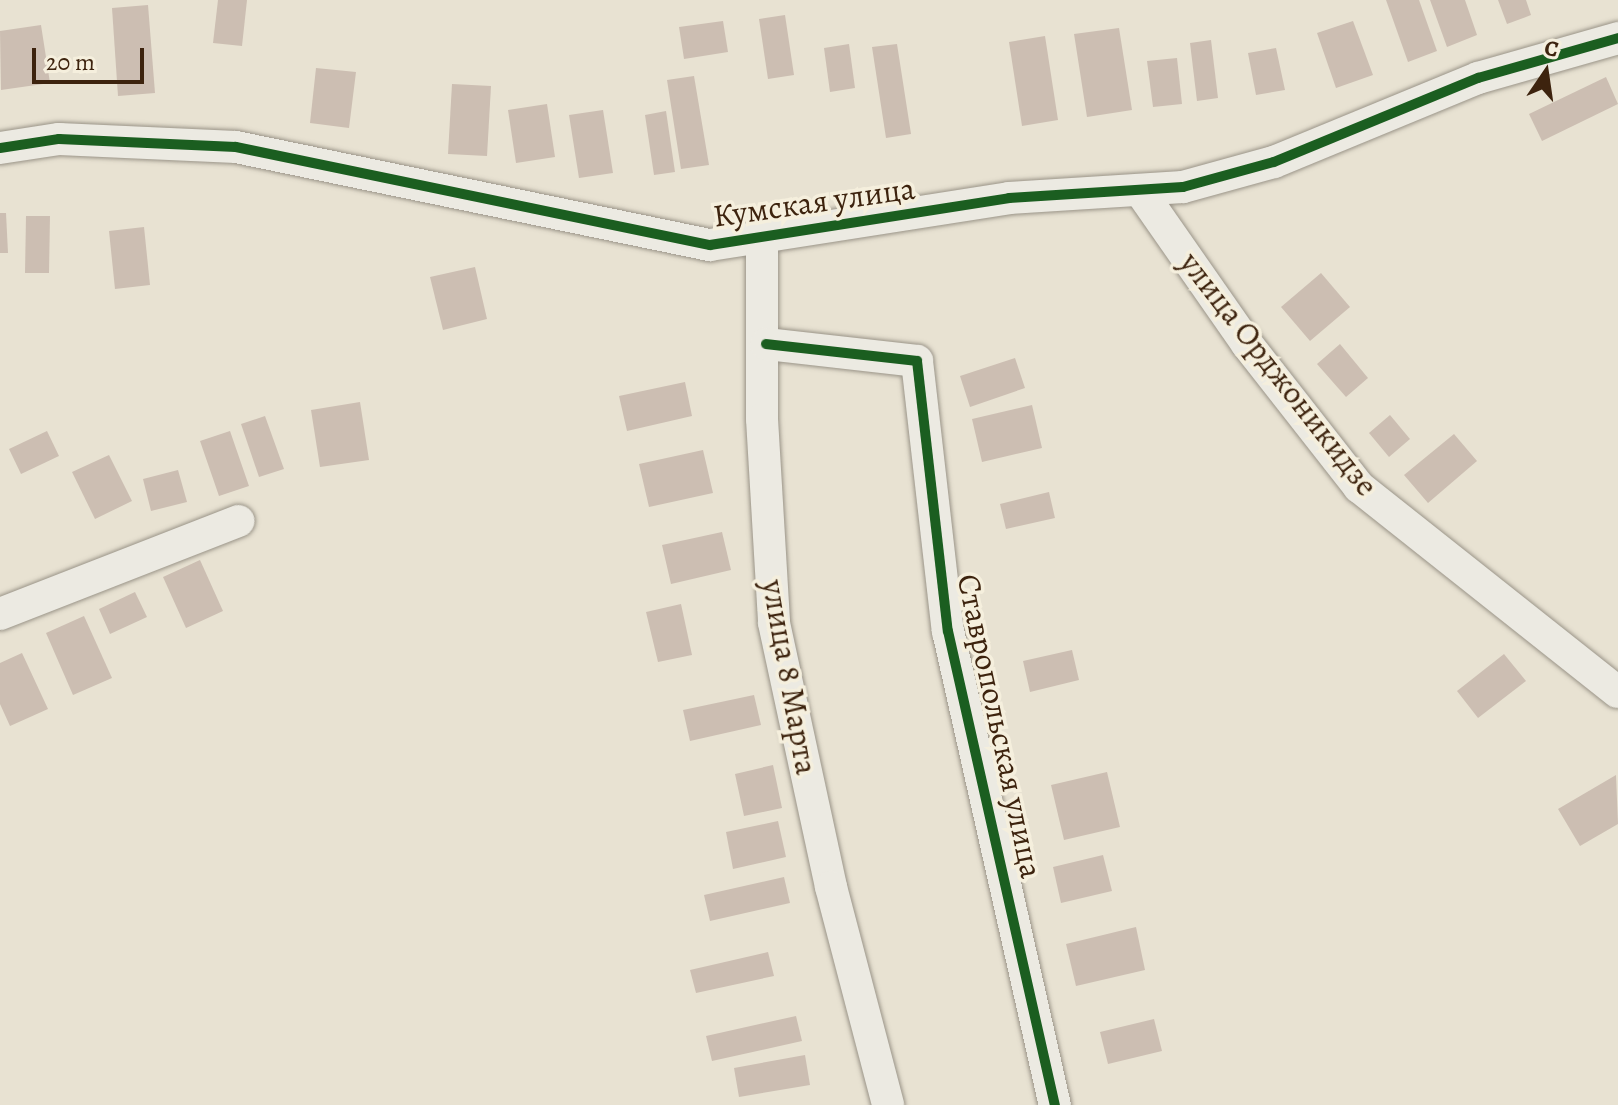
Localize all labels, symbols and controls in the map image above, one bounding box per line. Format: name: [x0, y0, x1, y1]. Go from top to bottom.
scale bar: [36, 32, 148, 82]
north arrow: [1506, 32, 1586, 112]
text: С: [1541, 32, 1561, 65]
text: 20 m: [46, 46, 95, 78]
street label: Кумская улица: [711, 169, 917, 235]
street label: улица Орджоникидзе: [1172, 244, 1386, 504]
street label: Ставропольская улица: [949, 571, 1051, 881]
street label: улица 8 Марта: [754, 577, 826, 777]

